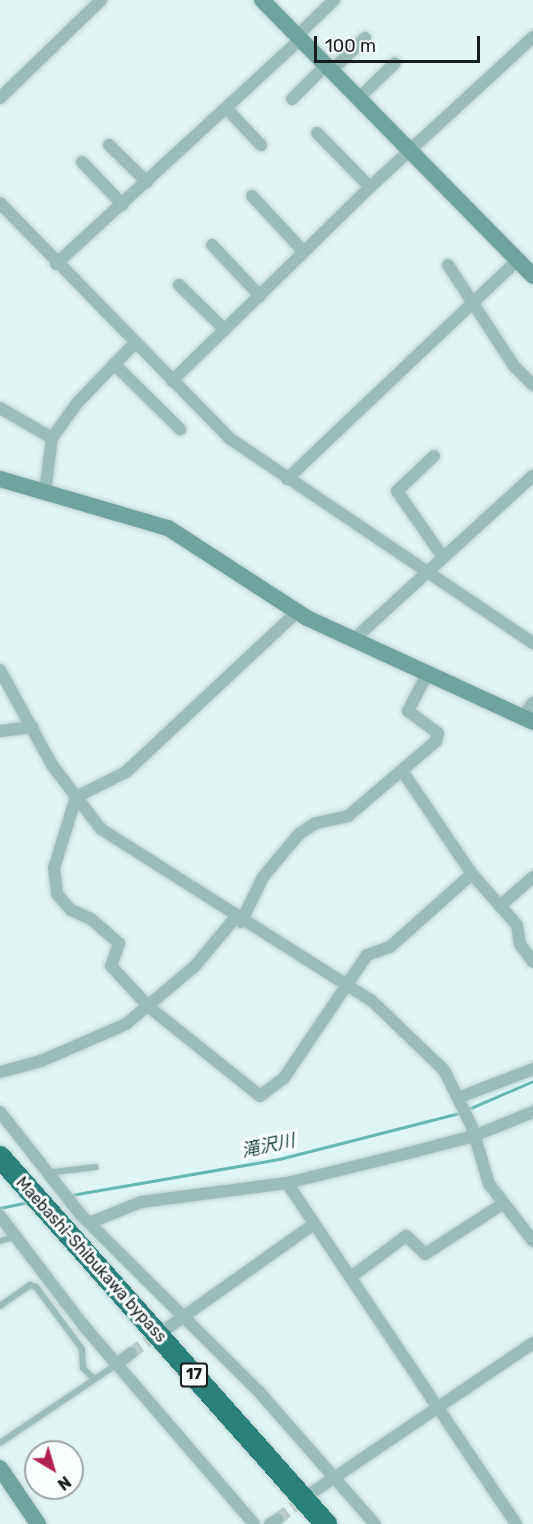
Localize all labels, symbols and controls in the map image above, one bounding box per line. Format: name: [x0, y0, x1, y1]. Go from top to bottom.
scale bar: [317, 24, 484, 62]
text: 100 m: [325, 35, 376, 57]
water label: 滝沢川: [239, 1130, 297, 1162]
street label: Maebashi-Shibukawa bypass: [12, 1173, 170, 1347]
road number: 17: [179, 1363, 209, 1387]
north arrow: [24, 1440, 84, 1500]
text: N: [54, 1472, 75, 1494]

